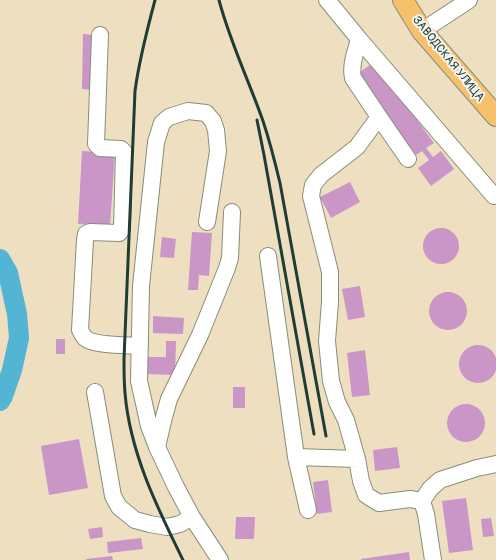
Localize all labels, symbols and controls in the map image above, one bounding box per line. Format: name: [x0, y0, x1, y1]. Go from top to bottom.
street label: ЗАВОДСКАЯ УЛИЦА: [409, 13, 487, 105]

